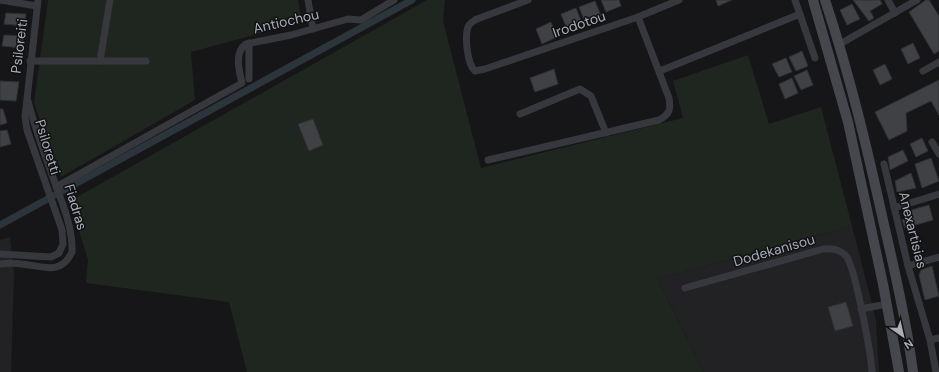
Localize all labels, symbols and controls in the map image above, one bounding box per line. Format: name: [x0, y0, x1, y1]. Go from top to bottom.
street label: Antiochou: [251, 5, 321, 37]
street label: Irodotou: [550, 7, 608, 41]
street label: Psiloreiti: [7, 18, 31, 74]
street label: Psiloretti: [31, 117, 65, 177]
street label: Fiadras: [61, 182, 91, 232]
street label: Anexartisias: [895, 190, 931, 270]
street label: Dodekanisou: [731, 230, 817, 270]
north arrow: [883, 316, 923, 356]
text: N: [901, 336, 916, 352]

